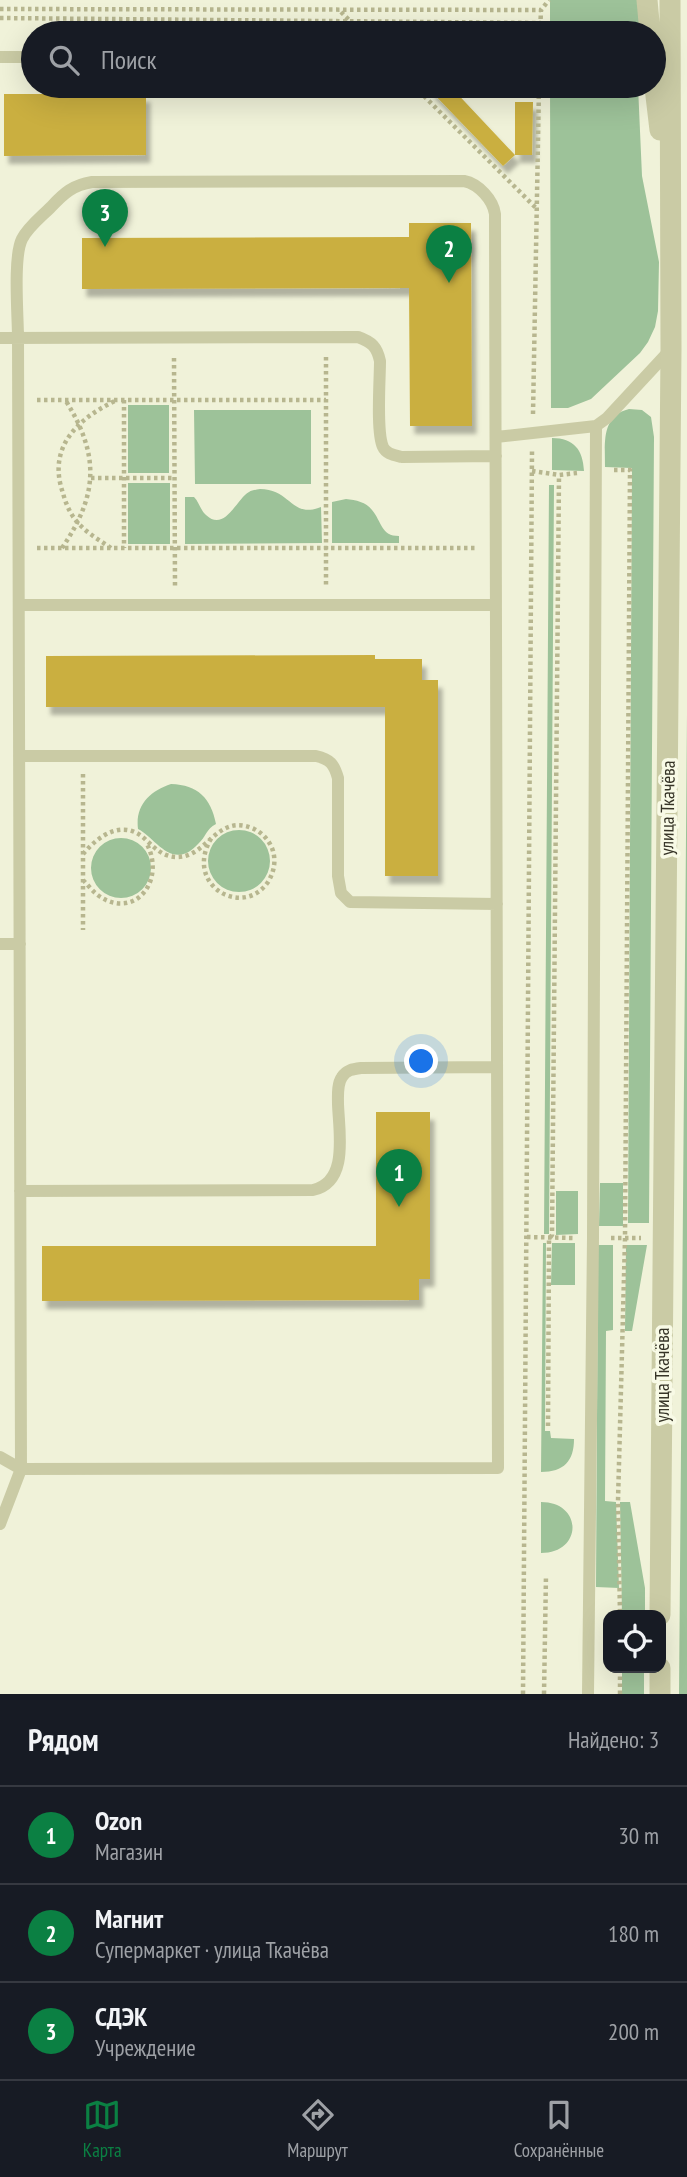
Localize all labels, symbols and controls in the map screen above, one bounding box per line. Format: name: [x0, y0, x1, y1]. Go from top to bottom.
search box: [21, 21, 666, 98]
icon: search: [45, 41, 83, 79]
text: Поиск: [101, 43, 157, 76]
pin: 3: [82, 189, 128, 247]
pin: 2: [426, 225, 472, 283]
street label: улица Ткачёва: [654, 760, 680, 856]
your location: [404, 1044, 438, 1078]
pin: 1: [376, 1149, 422, 1207]
street label: улица Ткачёва: [650, 1328, 674, 1422]
map controls: [603, 1610, 666, 1673]
button: locate: [603, 1610, 666, 1673]
text: Рядом: [28, 1720, 99, 1759]
text: Найдено: 3: [568, 1725, 659, 1754]
text: Ozon: [95, 1804, 142, 1837]
text: 1: [46, 1821, 57, 1850]
text: 30 m: [618, 1821, 659, 1850]
text: Магазин: [95, 1837, 163, 1866]
text: Магнит: [95, 1902, 163, 1935]
text: 2: [46, 1919, 57, 1948]
text: 180 m: [608, 1919, 659, 1948]
text: Супермаркет · улица Ткачёва: [95, 1935, 329, 1964]
text: СДЭК: [95, 2000, 148, 2033]
text: 3: [46, 2017, 57, 2046]
text: 200 m: [608, 2017, 659, 2046]
text: Учреждение: [95, 2033, 196, 2062]
tab: Карта: [83, 2096, 122, 2162]
tab: Маршрут: [287, 2096, 348, 2162]
tab: Сохранённые: [514, 2096, 604, 2162]

